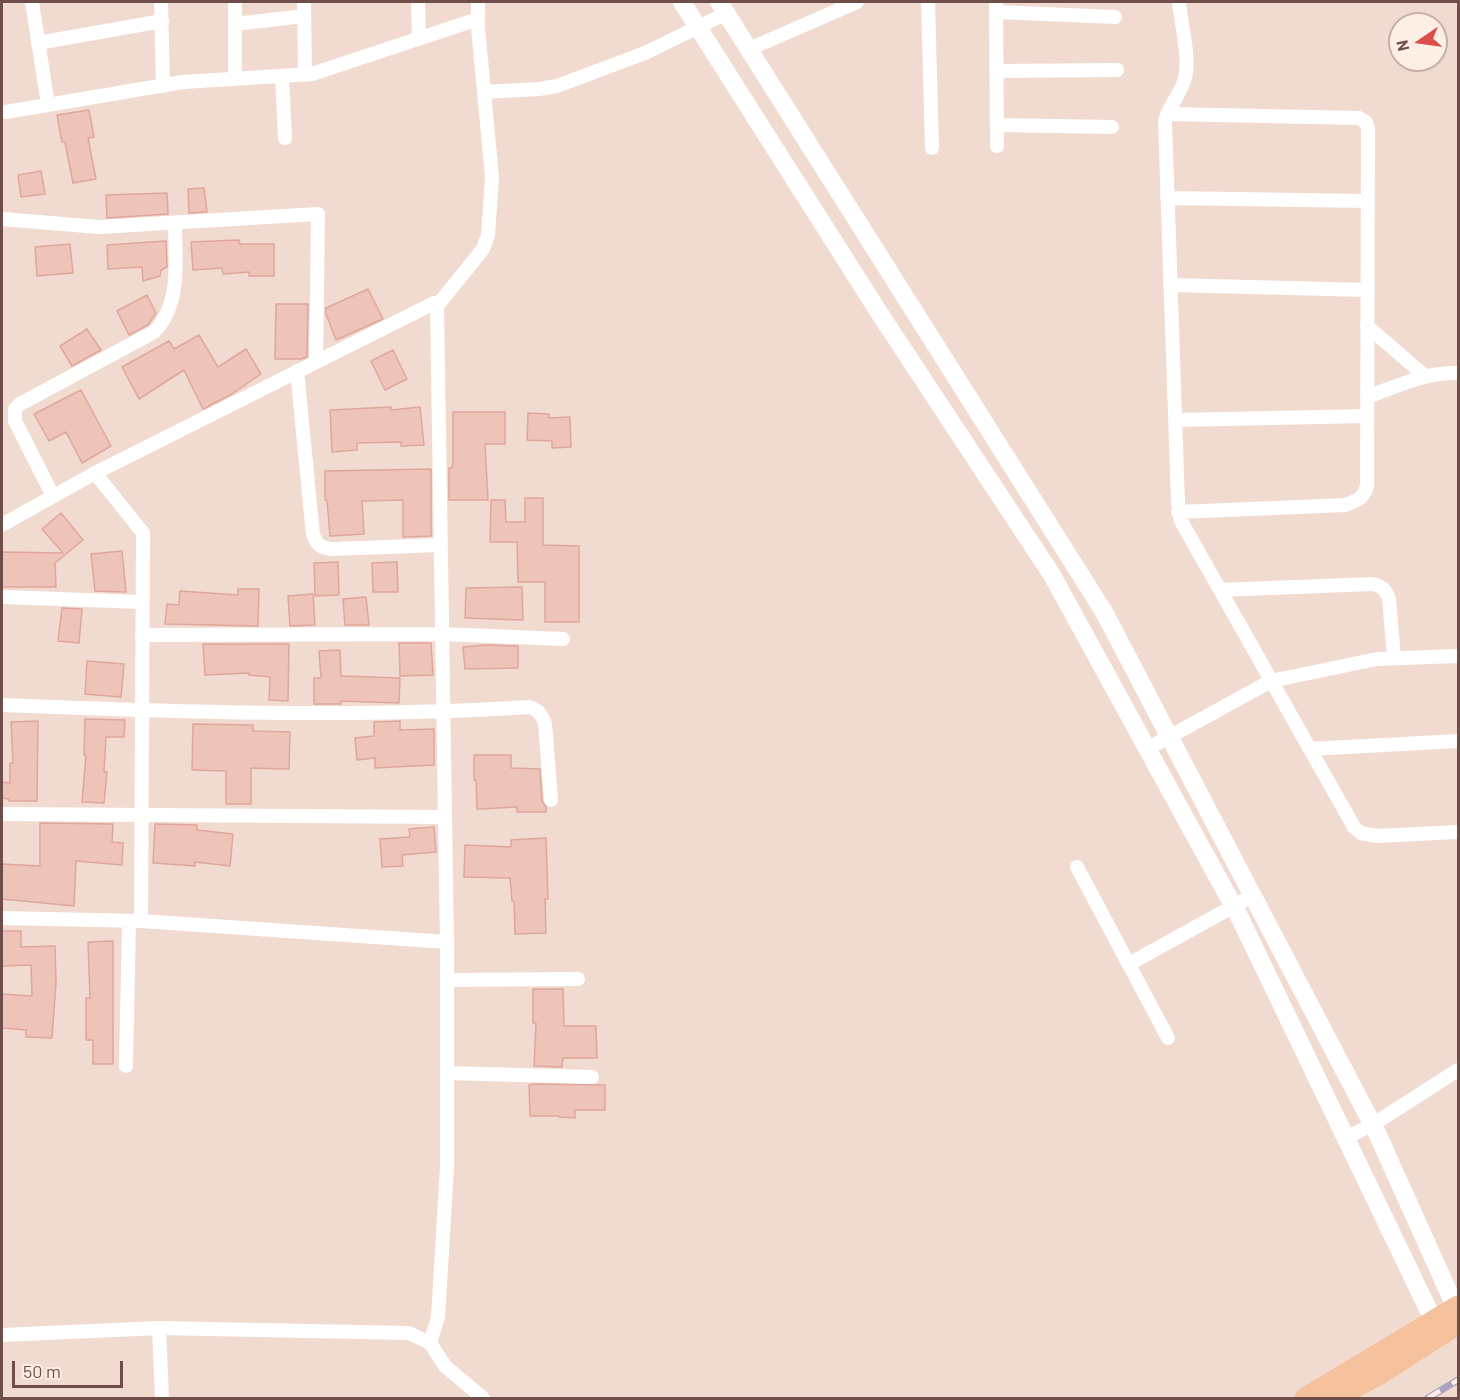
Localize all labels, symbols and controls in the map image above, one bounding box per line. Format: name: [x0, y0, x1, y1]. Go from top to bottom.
north arrow: [1388, 12, 1448, 72]
text: N: [1391, 38, 1412, 53]
scale bar: [15, 1349, 126, 1387]
text: 50 m: [23, 1360, 61, 1382]

